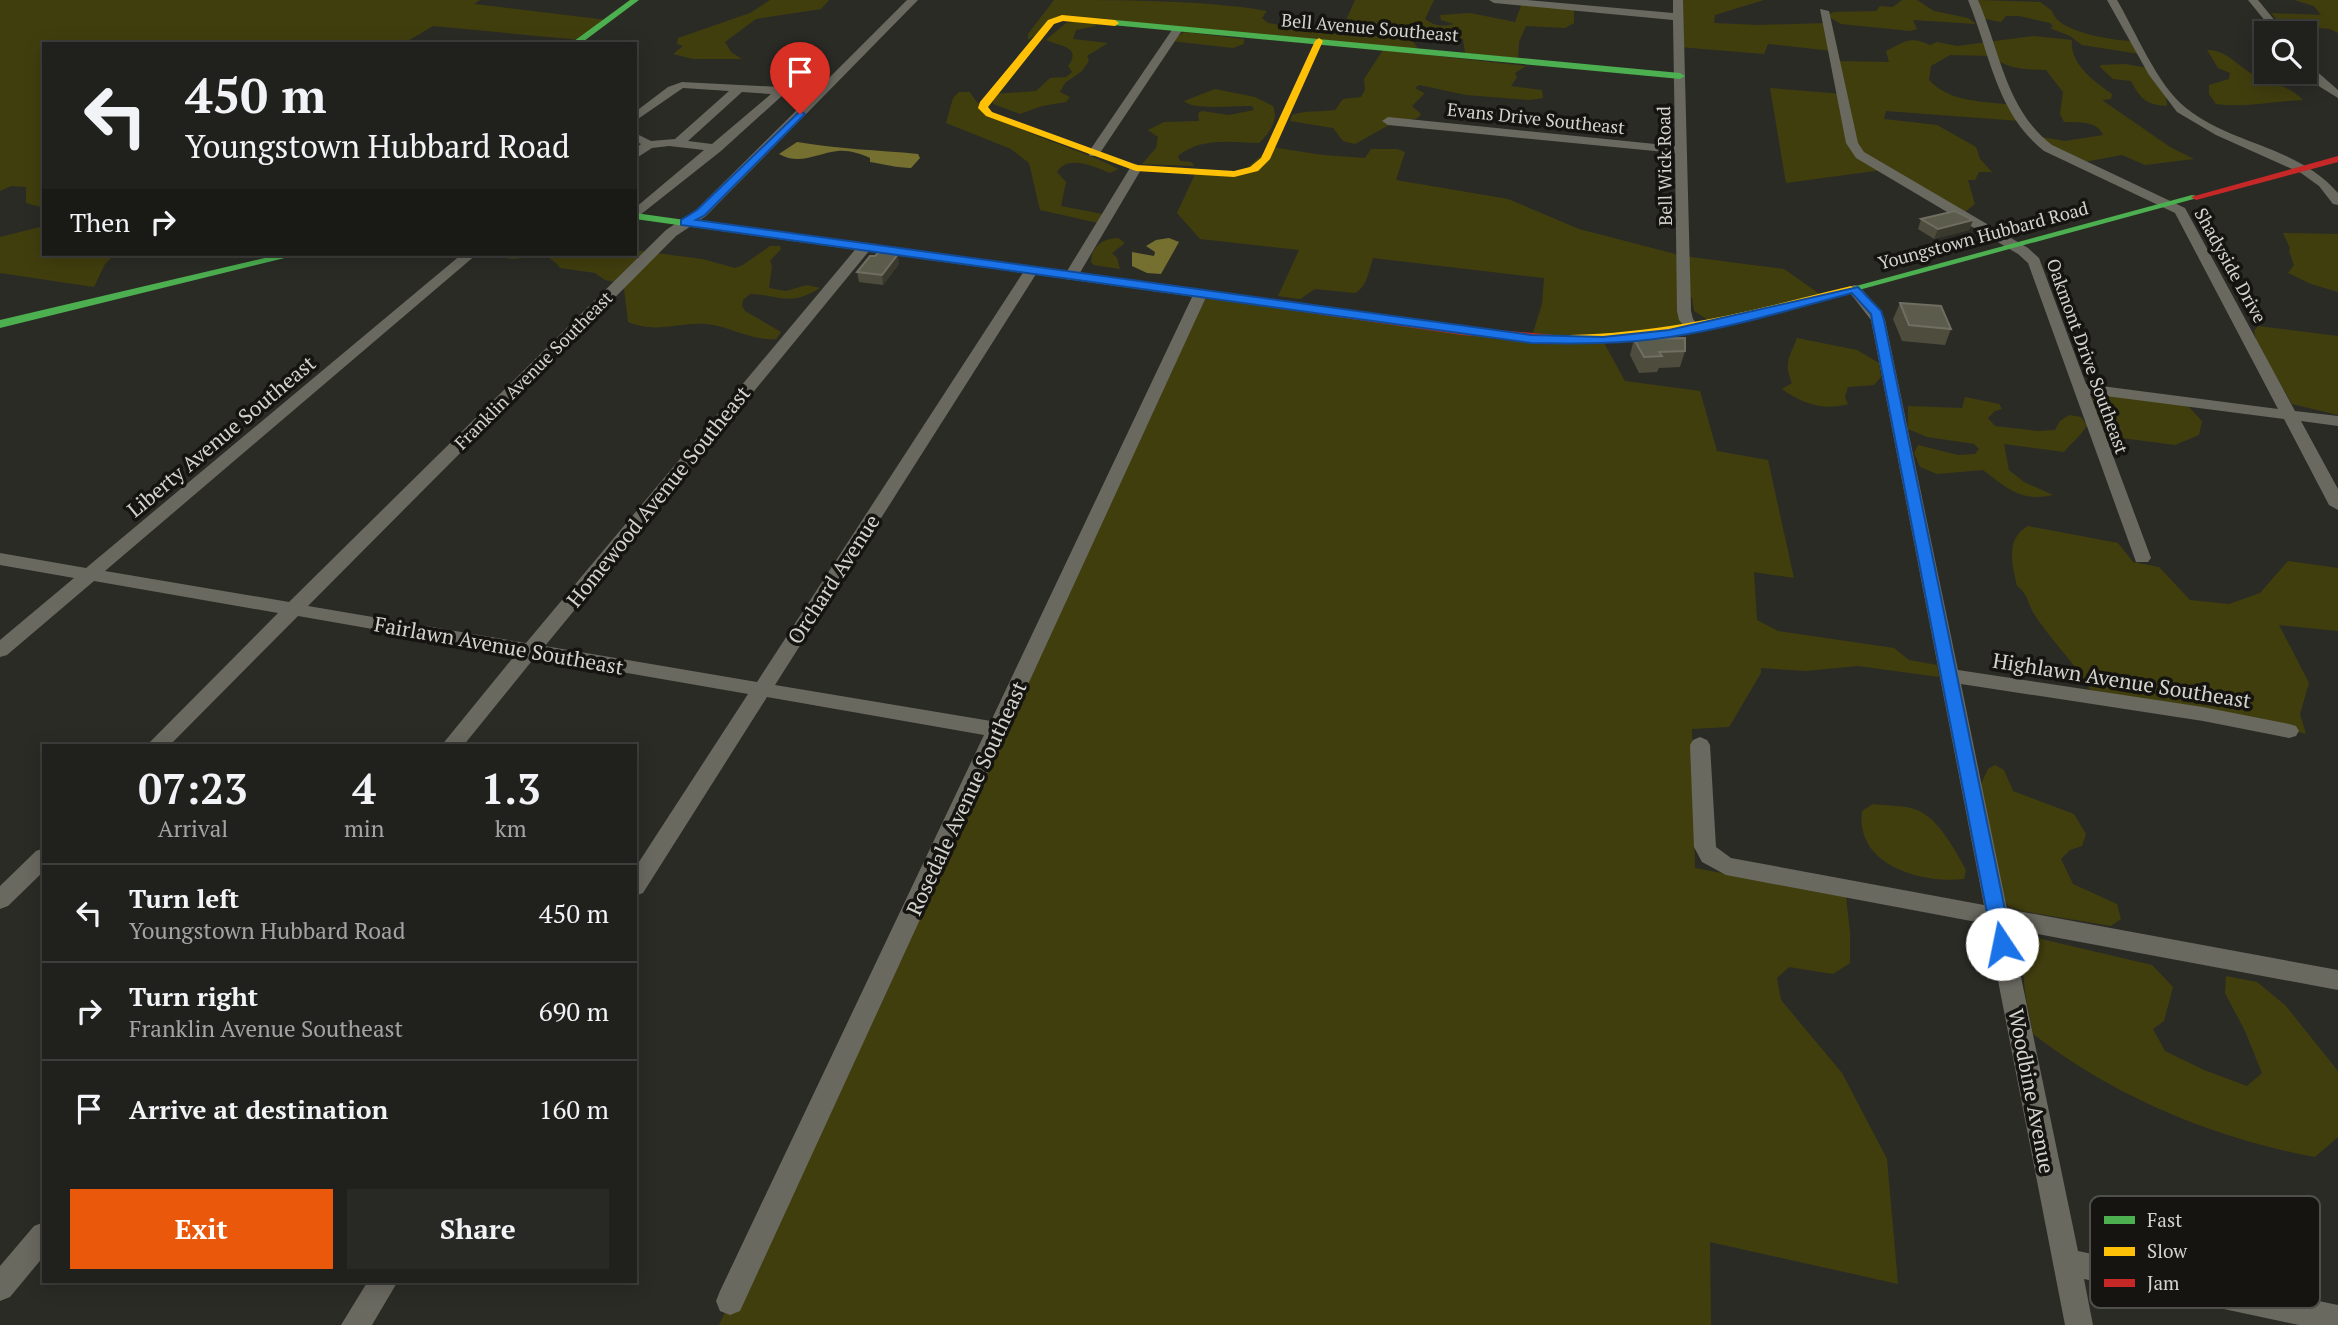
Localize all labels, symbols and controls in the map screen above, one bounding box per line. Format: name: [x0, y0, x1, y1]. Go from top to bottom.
street label: Bell Avenue Southeast: [1280, 7, 1460, 47]
map controls: [2254, 21, 2317, 84]
button: search: [2254, 21, 2317, 84]
pin: [770, 42, 830, 114]
icon: arrive: [781, 53, 819, 91]
text: 450 m: [185, 62, 327, 127]
icon: left: [70, 70, 161, 161]
street label: Evans Drive Southeast: [1446, 97, 1626, 139]
street label: Bell Wick Road: [1651, 106, 1677, 226]
text: Youngstown Hubbard Road: [185, 125, 570, 167]
street label: Youngstown Hubbard Road: [1875, 195, 2091, 275]
icon: right: [144, 203, 182, 241]
street label: Shadyside Drive: [2189, 203, 2273, 327]
text: Then: [70, 205, 130, 239]
street label: Oakmont Drive Southeast: [2041, 255, 2135, 457]
street label: Franklin Avenue Southeast: [449, 285, 618, 454]
street label: Liberty Avenue Southeast: [121, 349, 321, 523]
street label: Homewood Avenue Southeast: [560, 379, 756, 612]
street label: Orchard Avenue: [781, 509, 885, 649]
street label: Fairlawn Avenue Southeast: [372, 609, 626, 681]
street label: Highlawn Avenue Southeast: [1991, 646, 2253, 714]
street label: Rosedale Avenue Southeast: [899, 676, 1033, 919]
text: 07:23: [138, 760, 248, 816]
text: 4: [352, 760, 376, 816]
text: 1.3: [481, 760, 541, 816]
text: Arrival: [158, 813, 228, 844]
text: min: [344, 813, 384, 844]
text: km: [495, 813, 527, 844]
text: Turn left: [129, 881, 239, 915]
icon: left: [70, 894, 108, 932]
text: 450 m: [539, 896, 609, 930]
position arrow: [1965, 907, 2039, 981]
text: Youngstown Hubbard Road: [129, 915, 405, 946]
text: Turn right: [129, 979, 258, 1013]
icon: right: [70, 992, 108, 1030]
text: 690 m: [539, 994, 609, 1028]
street label: Woodbine Avenue: [2002, 1006, 2062, 1176]
text: Franklin Avenue Southeast: [129, 1013, 403, 1044]
icon: arrive: [70, 1090, 108, 1128]
text: Arrive at destination: [129, 1092, 388, 1126]
text: 160 m: [539, 1092, 609, 1126]
button: Exit: [70, 1189, 333, 1269]
button: Share: [347, 1189, 609, 1269]
legend: [2090, 1196, 2320, 1308]
text: Fast: [2147, 1207, 2182, 1232]
text: Slow: [2147, 1238, 2188, 1263]
text: Jam: [2147, 1270, 2180, 1295]

